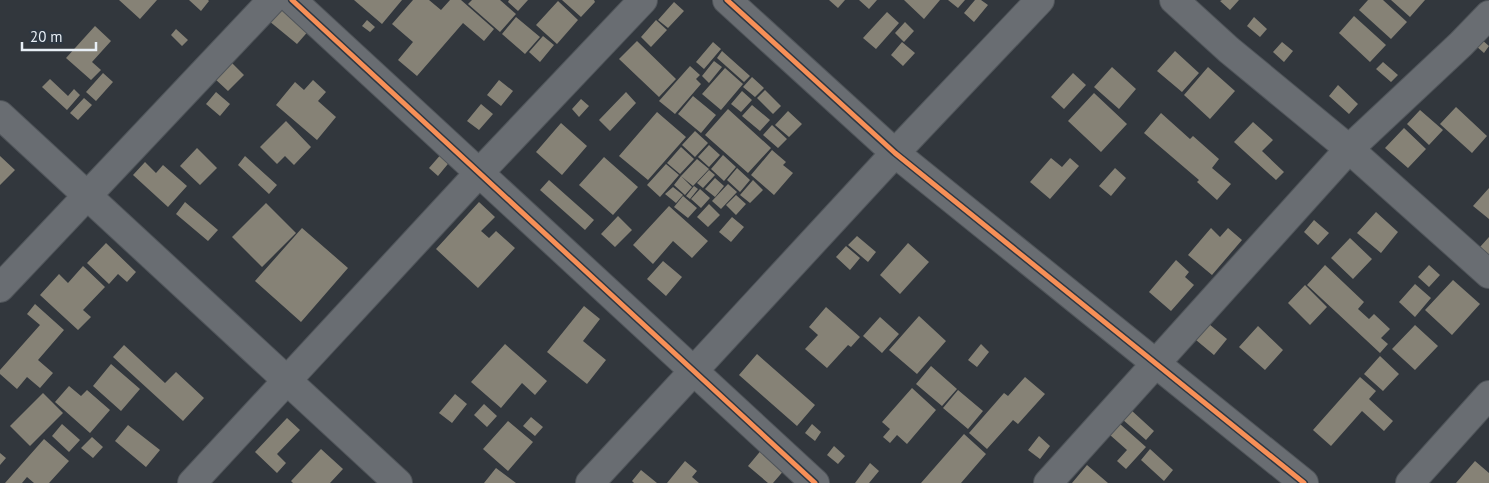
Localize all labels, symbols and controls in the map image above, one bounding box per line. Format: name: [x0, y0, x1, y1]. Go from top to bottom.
scale bar: [22, 20, 96, 52]
text: 20 m: [30, 27, 63, 46]

